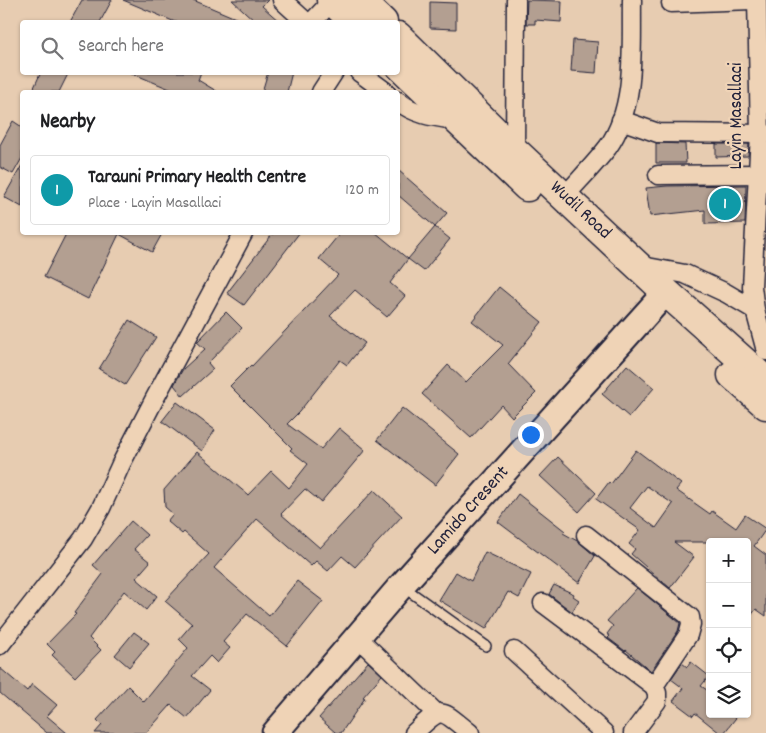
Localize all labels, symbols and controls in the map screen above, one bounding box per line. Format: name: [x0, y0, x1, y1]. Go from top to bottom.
search box: [20, 20, 400, 75]
icon: search: [38, 34, 66, 62]
text: Search here: [78, 34, 164, 61]
street label: Layin Masallaci: [724, 62, 751, 170]
text: Nearby: [40, 108, 95, 138]
text: Tarauni Primary Health Centre: [88, 165, 306, 192]
street label: Wudil Road: [543, 175, 617, 247]
text: 1: [55, 179, 59, 202]
text: 120 m: [345, 179, 379, 202]
pin: 1: [709, 185, 741, 223]
text: Place · Layin Masallaci: [88, 192, 221, 215]
your location: [518, 422, 544, 448]
street label: Lamido Cresent: [422, 460, 516, 562]
map controls: [706, 538, 751, 718]
button: +: [706, 538, 751, 583]
button: −: [706, 583, 751, 628]
button: locate: [706, 628, 751, 673]
button: layers: [706, 673, 751, 718]

